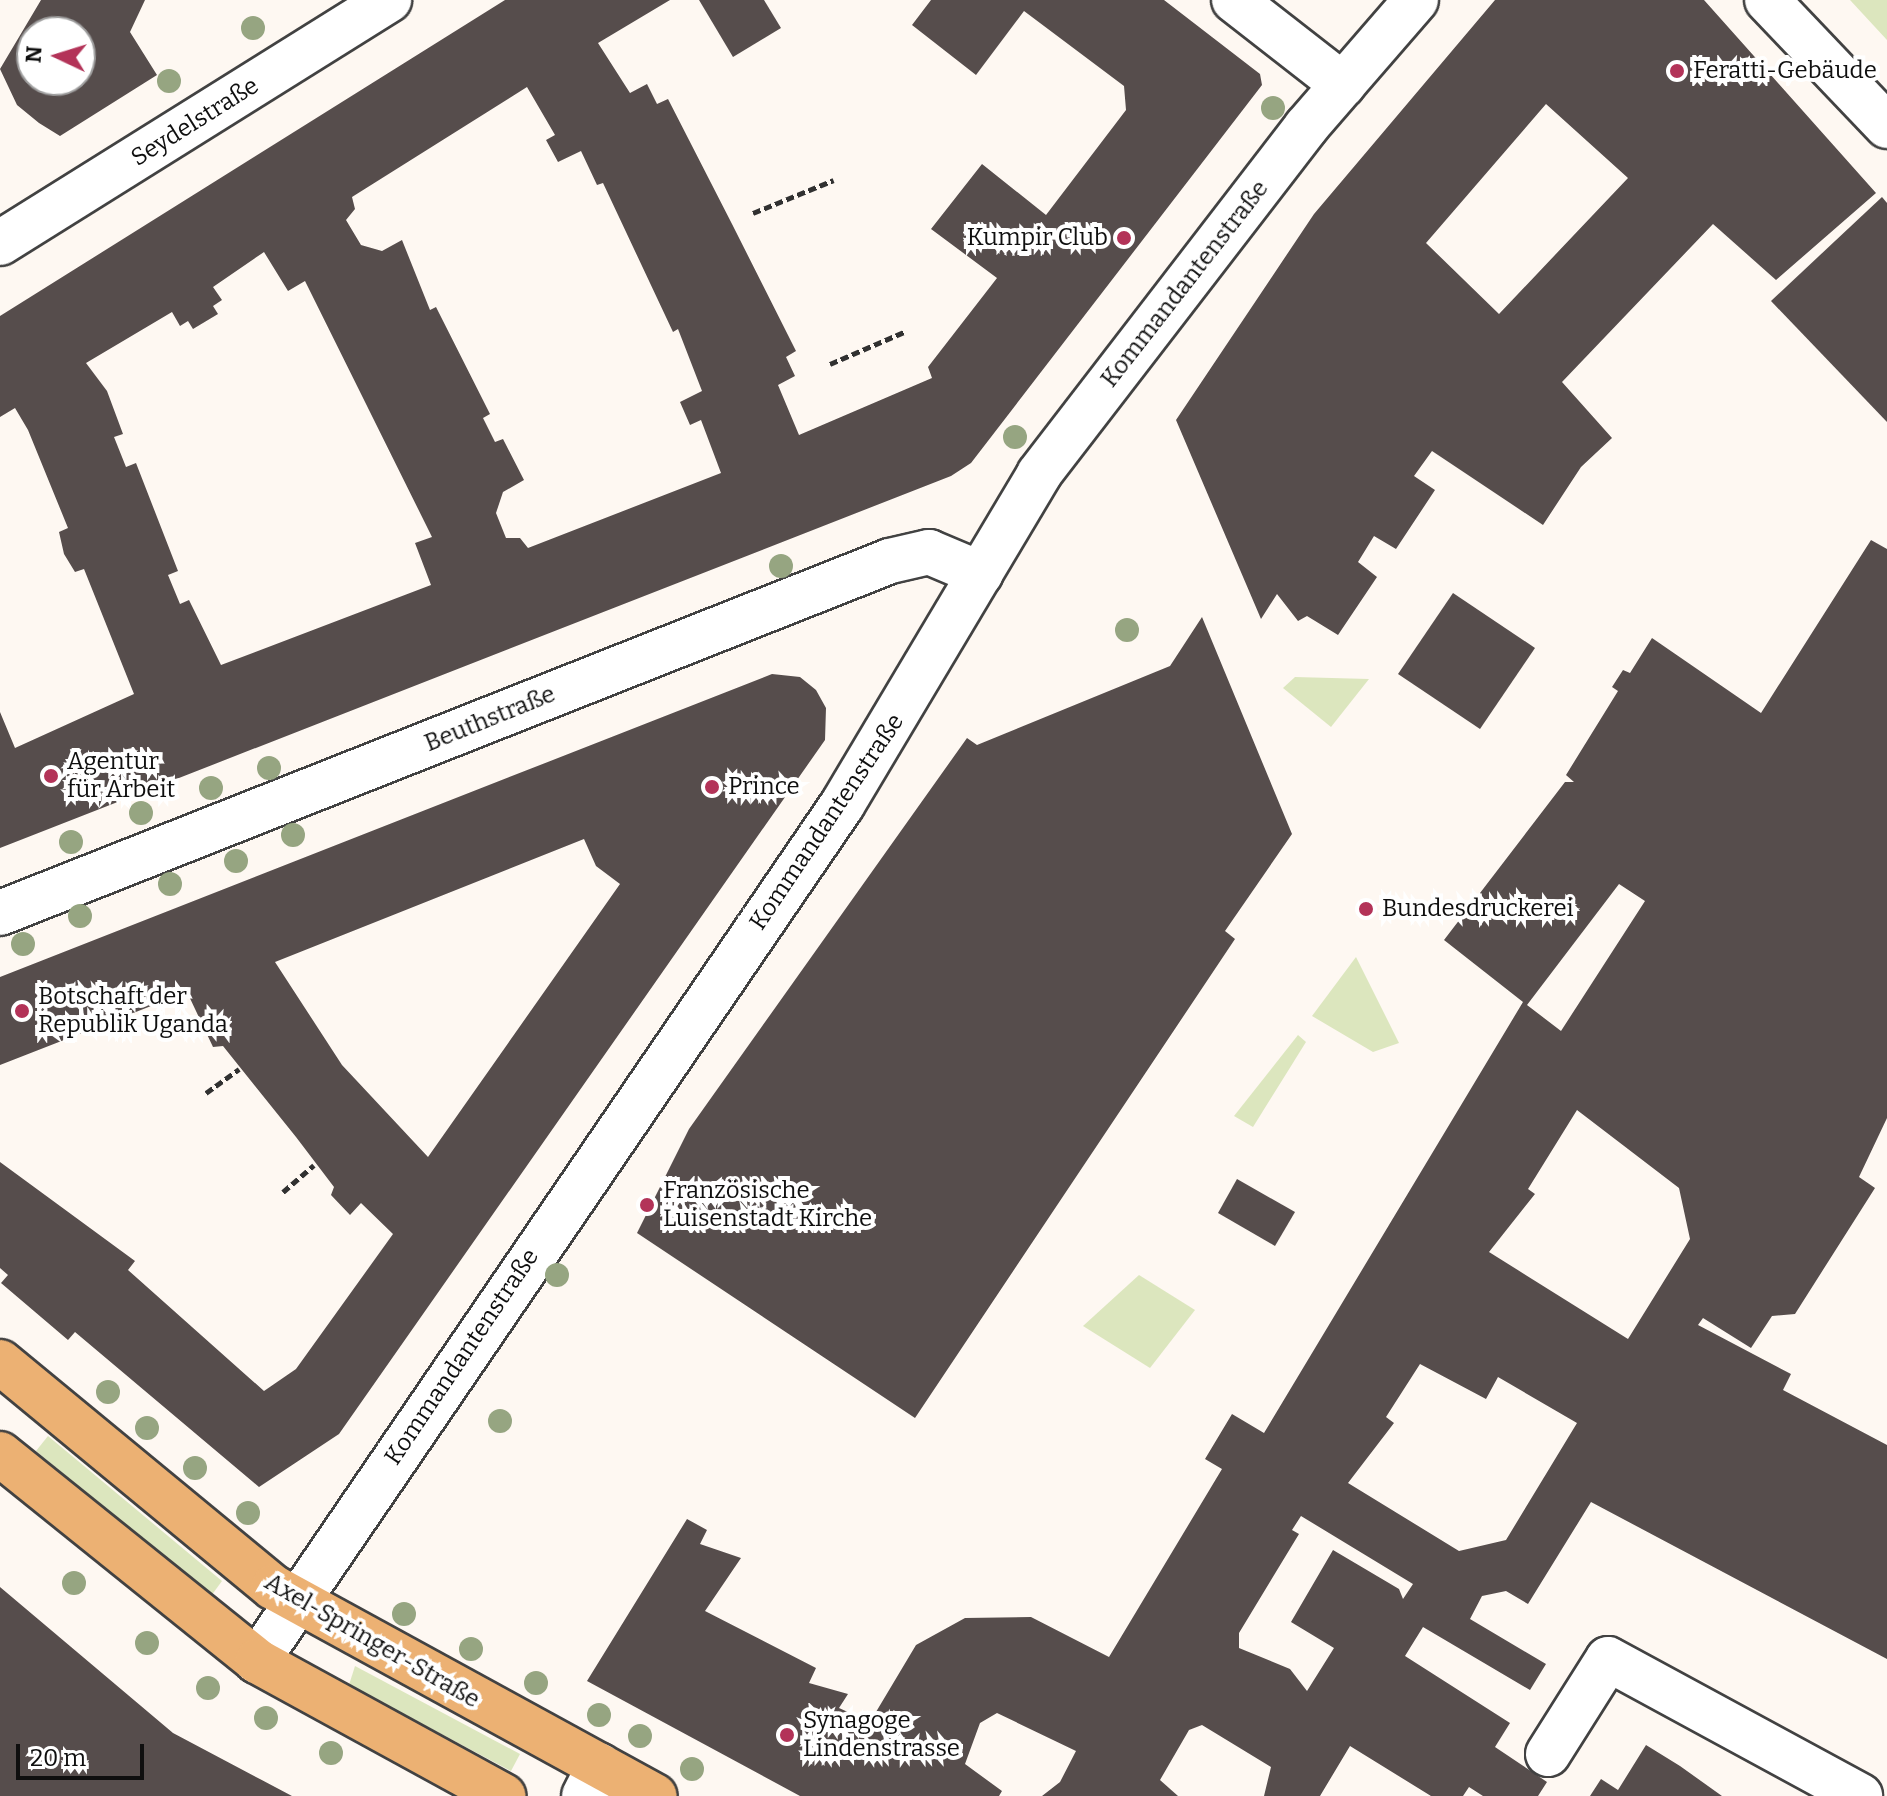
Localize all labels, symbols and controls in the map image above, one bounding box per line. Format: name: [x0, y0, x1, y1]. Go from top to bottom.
north arrow: [16, 16, 96, 96]
text: N: [19, 45, 48, 64]
place label: Feratti-Gebäude: [1693, 57, 1877, 85]
marker: Feratti-Gebäude: [1668, 62, 1686, 80]
street label: Seydelstraße: [126, 71, 264, 173]
street label: Kommandantenstraße: [1095, 175, 1275, 393]
place label: Kumpir Club: [967, 224, 1108, 252]
marker: Kumpir Club: [1115, 229, 1133, 247]
street label: Beuthstraße: [421, 680, 559, 758]
street label: Kommandantenstraße: [744, 708, 910, 936]
place label: Agentur für Arbeit: [67, 748, 175, 804]
marker: Agentur für Arbeit: [42, 767, 60, 785]
place label: Prince: [728, 773, 800, 801]
marker: Prince: [703, 778, 721, 796]
place label: Bundesdruckerei: [1382, 895, 1574, 923]
marker: Bundesdruckerei: [1357, 900, 1375, 918]
place label: Botschaft der Republik Uganda: [38, 983, 228, 1039]
marker: Botschaft der Republik Uganda: [13, 1002, 31, 1020]
place label: Französische Luisenstadt Kirche: [663, 1177, 872, 1233]
marker: Französische Luisenstadt Kirche: [638, 1196, 656, 1214]
street label: Kommandantenstraße: [379, 1243, 545, 1471]
street label: Axel-Springer-Straße: [259, 1568, 485, 1714]
place label: Synagoge Lindenstrasse: [803, 1707, 960, 1763]
marker: Synagoge Lindenstrasse: [778, 1726, 796, 1744]
scale bar: [20, 1728, 148, 1778]
text: 20 m: [30, 1744, 86, 1772]

